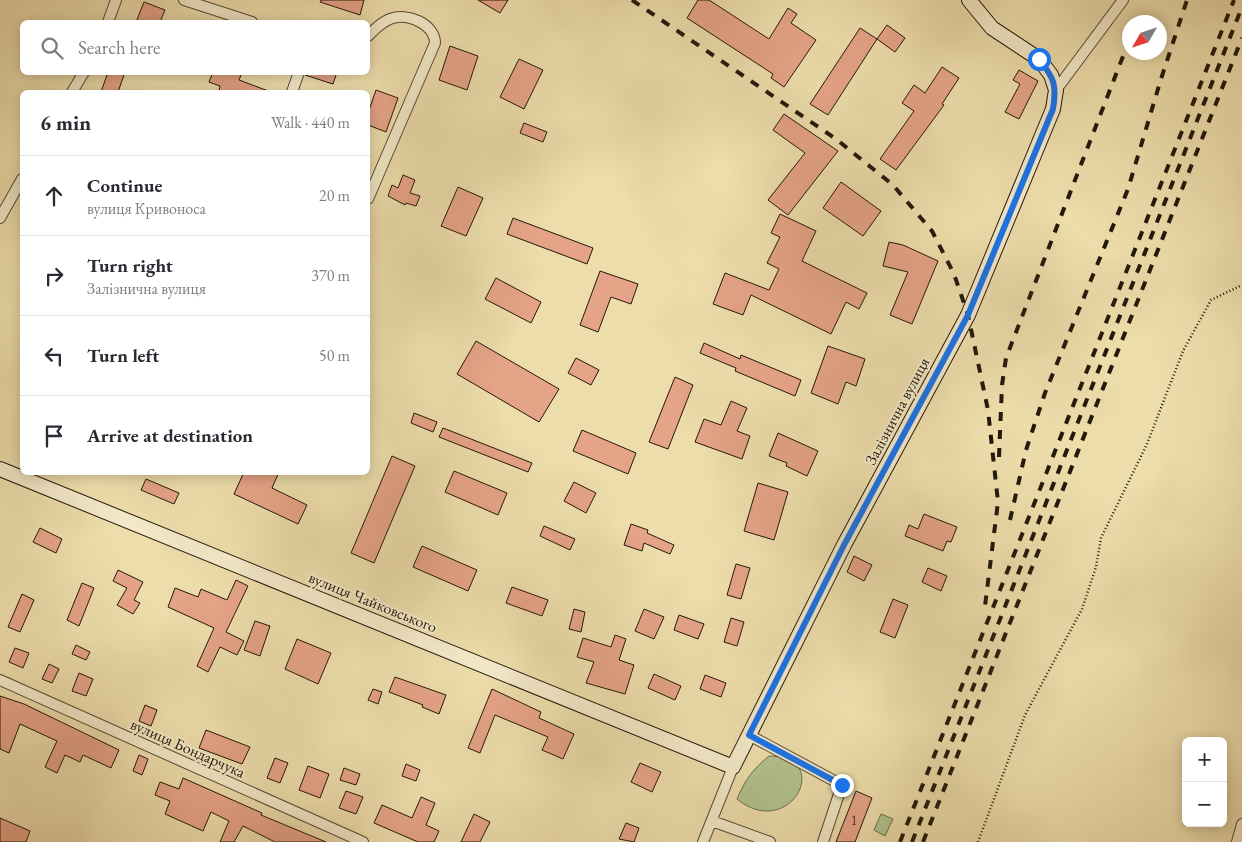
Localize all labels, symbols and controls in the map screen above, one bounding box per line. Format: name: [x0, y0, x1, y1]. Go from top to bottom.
north arrow: [1122, 15, 1167, 60]
search box: [20, 20, 370, 75]
icon: search: [38, 34, 66, 62]
text: Search here: [78, 35, 160, 60]
route start: [1028, 48, 1051, 71]
text: 6 min: [40, 109, 91, 136]
text: Walk · 440 m: [271, 112, 350, 133]
text: Continue: [87, 173, 162, 198]
icon: ahead: [40, 182, 68, 210]
text: 20 m: [319, 185, 350, 206]
text: вулиця Кривоноса: [87, 198, 206, 219]
text: Turn right: [87, 253, 173, 278]
icon: right: [40, 262, 68, 290]
text: 370 m: [311, 265, 350, 286]
text: Залізнична вулиця: [87, 278, 206, 299]
icon: left: [40, 342, 68, 370]
text: Turn left: [87, 343, 159, 368]
text: 50 m: [319, 345, 350, 366]
street label: Залізнична вулиця: [860, 354, 934, 468]
icon: arrive: [40, 422, 68, 450]
text: Arrive at destination: [87, 423, 253, 448]
street label: вулиця Чайковського: [306, 567, 440, 637]
street label: вулиця Бондарчука: [127, 713, 249, 783]
map controls: [1182, 737, 1227, 827]
button: +: [1182, 737, 1227, 782]
route end: [831, 774, 854, 797]
button: −: [1182, 782, 1227, 827]
house number: 1: [851, 811, 857, 829]

